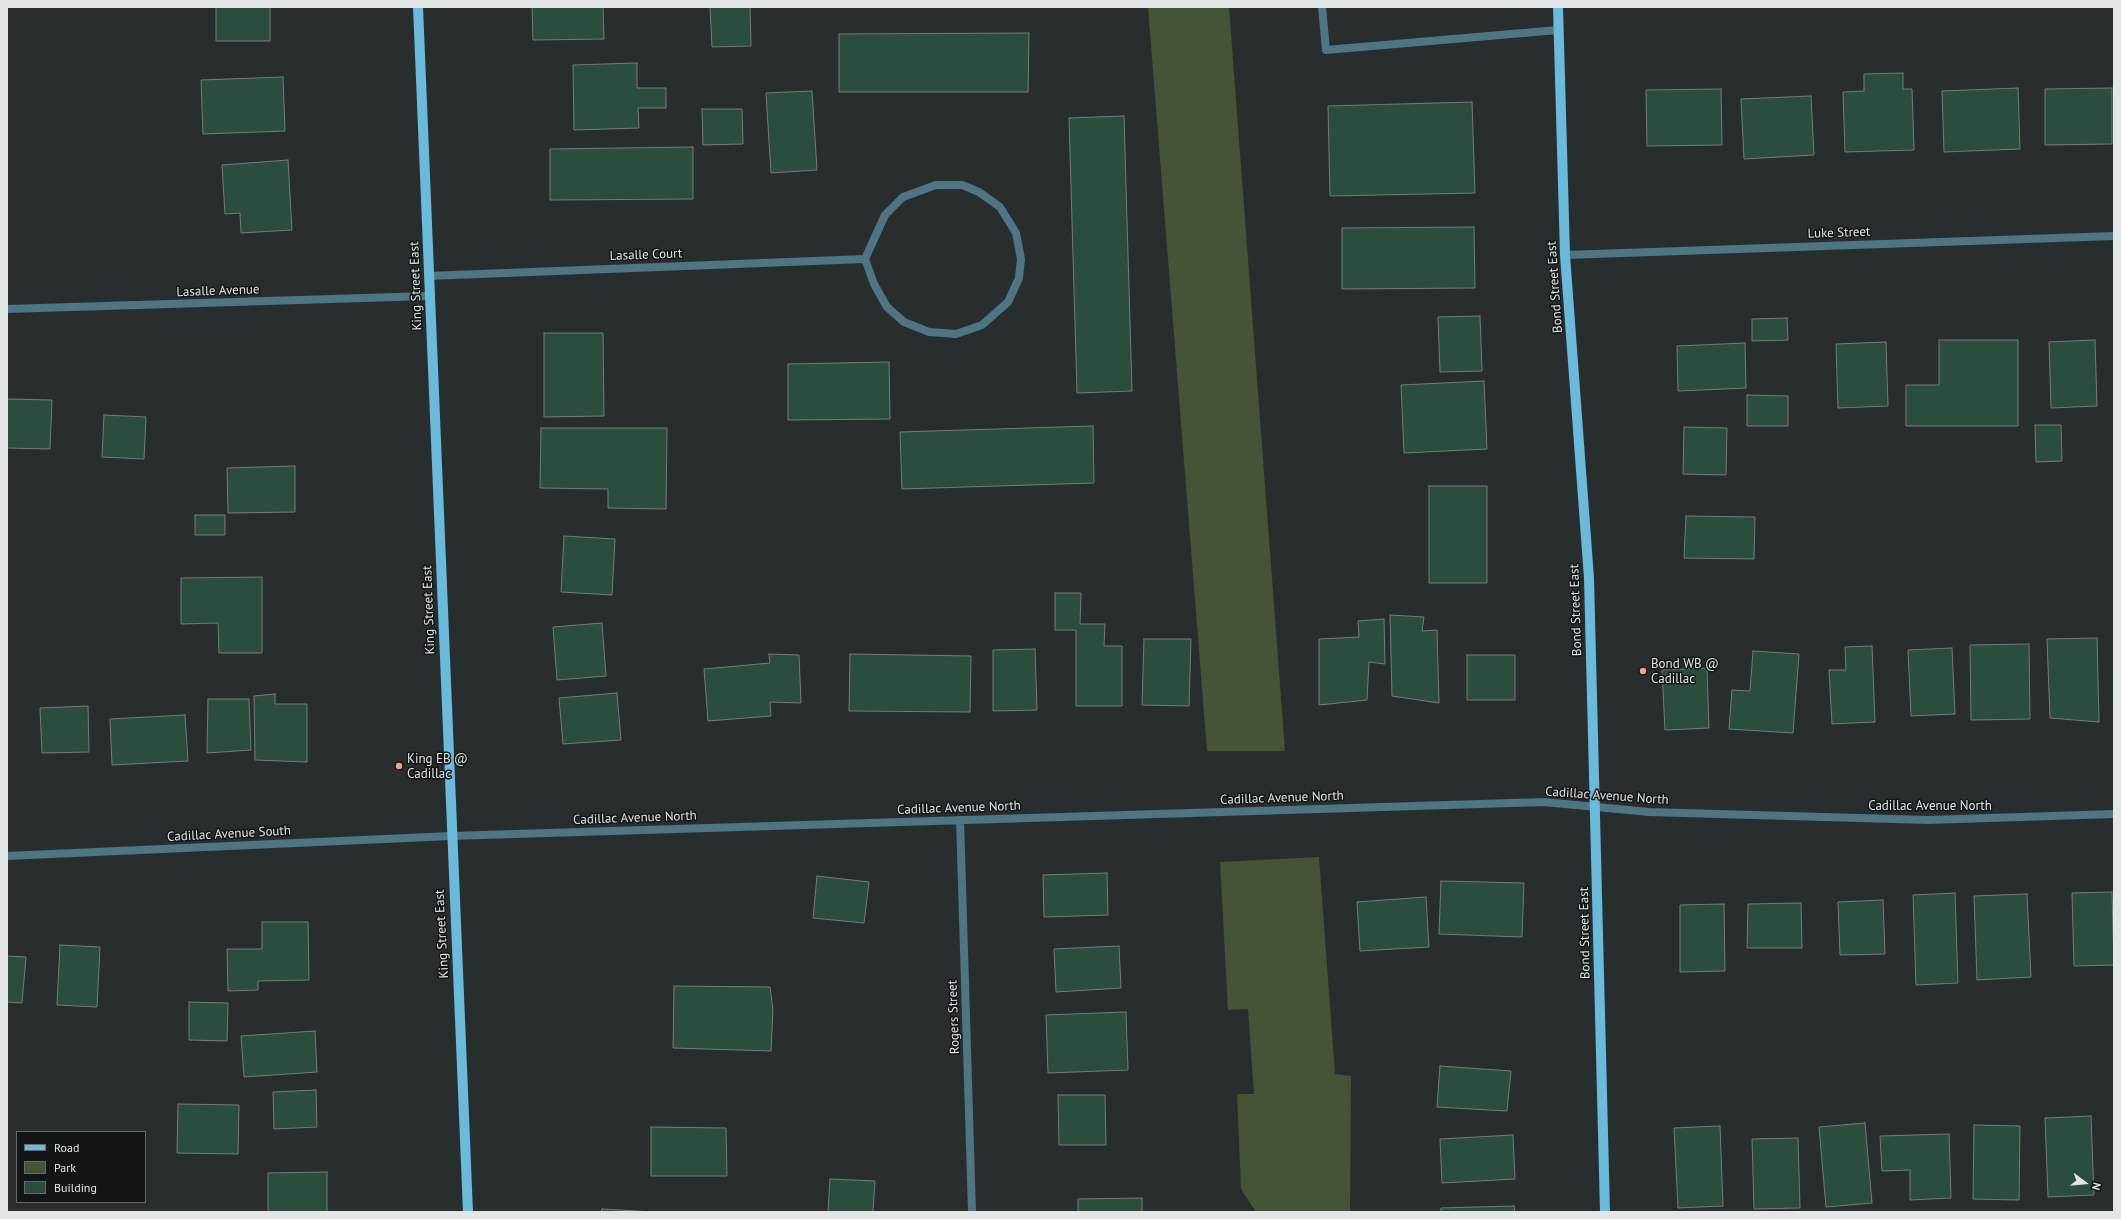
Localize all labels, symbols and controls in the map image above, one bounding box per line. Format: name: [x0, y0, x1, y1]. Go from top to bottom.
street label: Luke Street: [1807, 224, 1871, 242]
street label: King Street East: [407, 241, 425, 331]
street label: Bond Street East: [1544, 241, 1566, 333]
street label: Lasalle Court: [609, 246, 683, 264]
street label: Lasalle Avenue: [176, 282, 260, 300]
street label: Bond Street East: [1567, 564, 1585, 656]
street label: King Street East: [420, 565, 438, 655]
place label: Bond WB @ Cadillac: [1651, 656, 1719, 687]
marker: Bond WB @ Cadillac: [1638, 666, 1648, 676]
place label: King EB @ Cadillac: [407, 751, 468, 782]
marker: King EB @ Cadillac: [394, 761, 404, 771]
street label: Cadillac Avenue North: [1545, 784, 1669, 808]
street label: Cadillac Avenue North: [1220, 788, 1344, 808]
street label: Cadillac Avenue North: [897, 798, 1021, 818]
street label: Cadillac Avenue North: [1868, 798, 1992, 814]
street label: Cadillac Avenue North: [573, 808, 697, 828]
street label: Cadillac Avenue South: [167, 823, 291, 845]
street label: Bond Street East: [1576, 887, 1594, 979]
street label: King Street East: [432, 889, 452, 979]
street label: Rogers Street: [945, 980, 963, 1054]
legend: [16, 1131, 146, 1203]
text: Road: [54, 1140, 79, 1155]
text: Park: [54, 1160, 76, 1175]
north arrow: [2065, 1163, 2105, 1203]
text: Building: [54, 1180, 97, 1195]
text: N: [2089, 1181, 2104, 1192]

